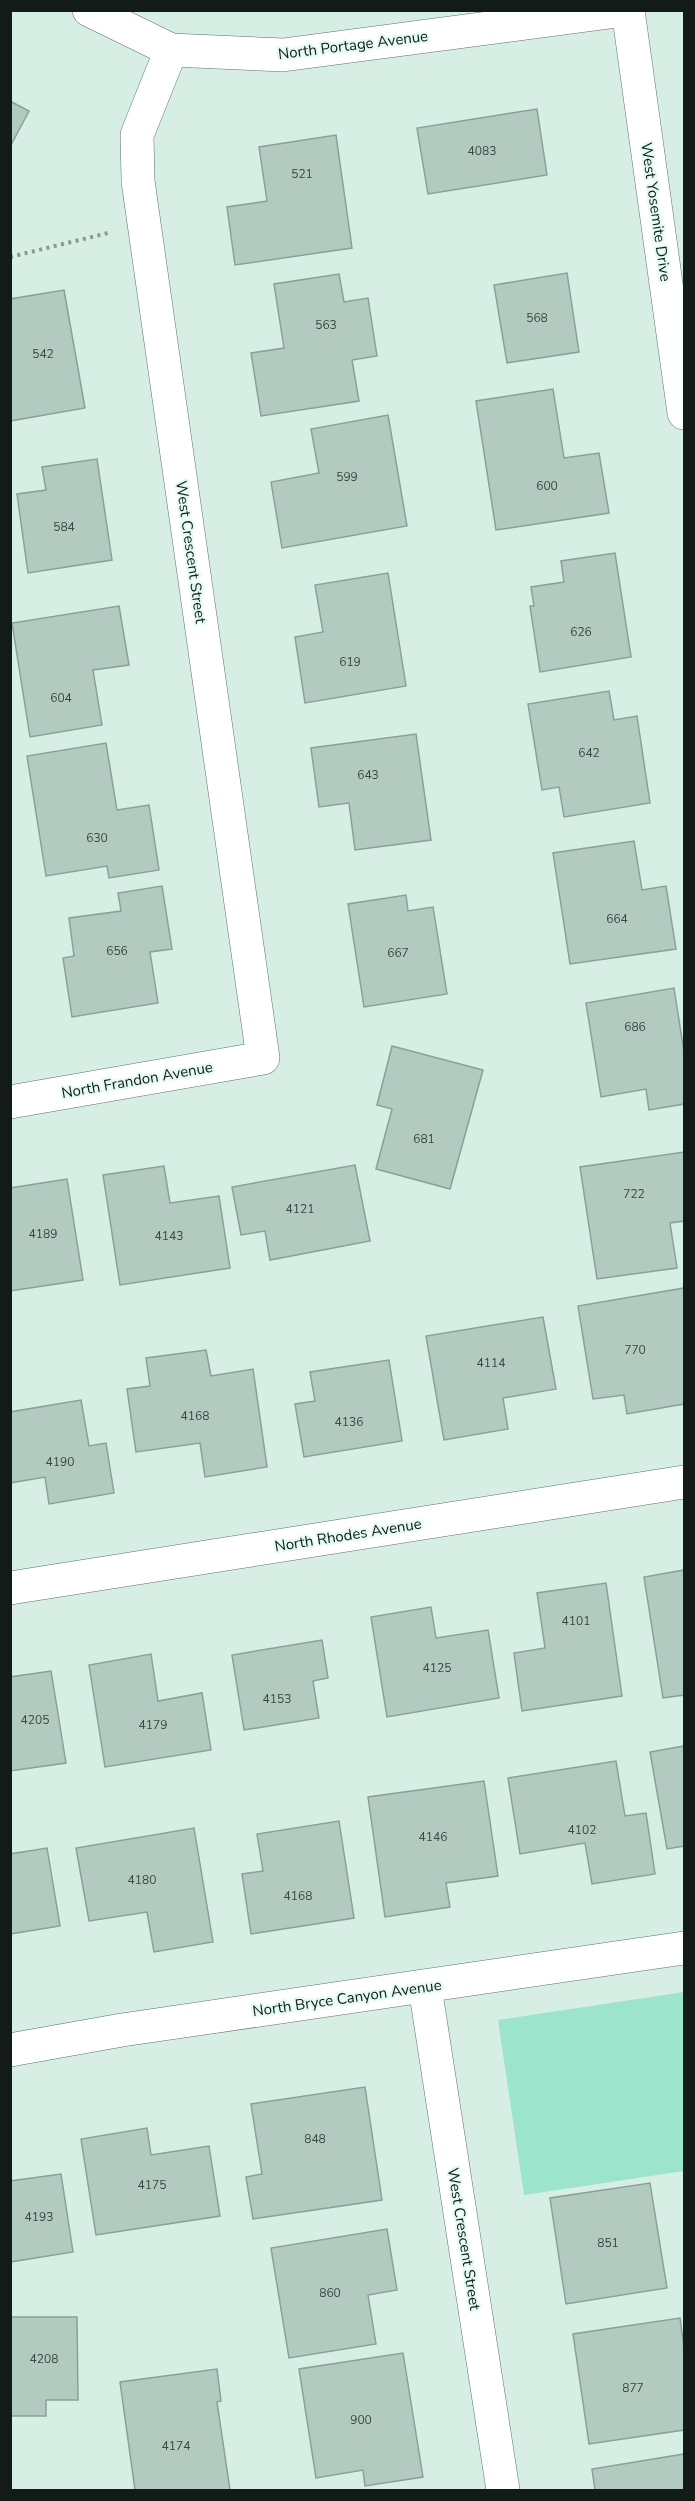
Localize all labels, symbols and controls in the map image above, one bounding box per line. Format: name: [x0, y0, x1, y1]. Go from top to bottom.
street label: North Portage Avenue: [277, 26, 429, 64]
street label: West Yosemite Drive: [636, 141, 676, 283]
house number: 4083: [468, 143, 496, 159]
house number: 521: [291, 166, 313, 182]
house number: 568: [526, 310, 548, 326]
house number: 563: [315, 317, 337, 333]
house number: 542: [32, 346, 54, 362]
house number: 599: [336, 469, 358, 485]
house number: 600: [536, 478, 558, 494]
street label: West Crescent Street: [171, 479, 211, 625]
house number: 584: [53, 519, 75, 535]
house number: 626: [570, 624, 592, 640]
house number: 619: [339, 654, 361, 670]
house number: 604: [50, 690, 72, 706]
house number: 642: [578, 745, 600, 761]
house number: 643: [357, 767, 379, 783]
house number: 630: [86, 830, 108, 846]
house number: 664: [606, 911, 628, 927]
house number: 656: [106, 943, 128, 959]
house number: 667: [387, 945, 409, 961]
house number: 686: [624, 1019, 646, 1035]
street label: North Frandon Avenue: [60, 1057, 214, 1103]
house number: 681: [413, 1131, 435, 1147]
house number: 722: [623, 1186, 645, 1202]
house number: 4121: [286, 1201, 314, 1217]
house number: 4189: [29, 1226, 57, 1242]
house number: 4143: [155, 1228, 183, 1244]
house number: 770: [624, 1342, 646, 1358]
house number: 4114: [477, 1355, 505, 1371]
house number: 4168: [181, 1408, 209, 1424]
house number: 4136: [335, 1414, 363, 1430]
house number: 4190: [46, 1454, 74, 1470]
street label: North Rhodes Avenue: [273, 1513, 423, 1556]
house number: 4101: [562, 1613, 590, 1629]
house number: 4125: [423, 1660, 451, 1676]
house number: 4153: [263, 1691, 291, 1707]
house number: 4205: [21, 1712, 49, 1728]
house number: 4179: [139, 1717, 167, 1733]
house number: 4102: [568, 1822, 596, 1838]
house number: 4146: [419, 1829, 447, 1845]
house number: 4180: [128, 1872, 156, 1888]
house number: 4168: [284, 1888, 312, 1904]
street label: North Bryce Canyon Avenue: [251, 1975, 443, 2021]
house number: 848: [304, 2131, 326, 2147]
street label: West Crescent Street: [443, 2166, 485, 2312]
house number: 4175: [138, 2177, 166, 2193]
house number: 4193: [25, 2209, 53, 2225]
house number: 851: [597, 2235, 619, 2251]
house number: 860: [319, 2285, 341, 2301]
house number: 4208: [30, 2351, 58, 2367]
house number: 877: [622, 2380, 644, 2396]
house number: 900: [350, 2412, 372, 2428]
house number: 4174: [162, 2438, 190, 2454]

